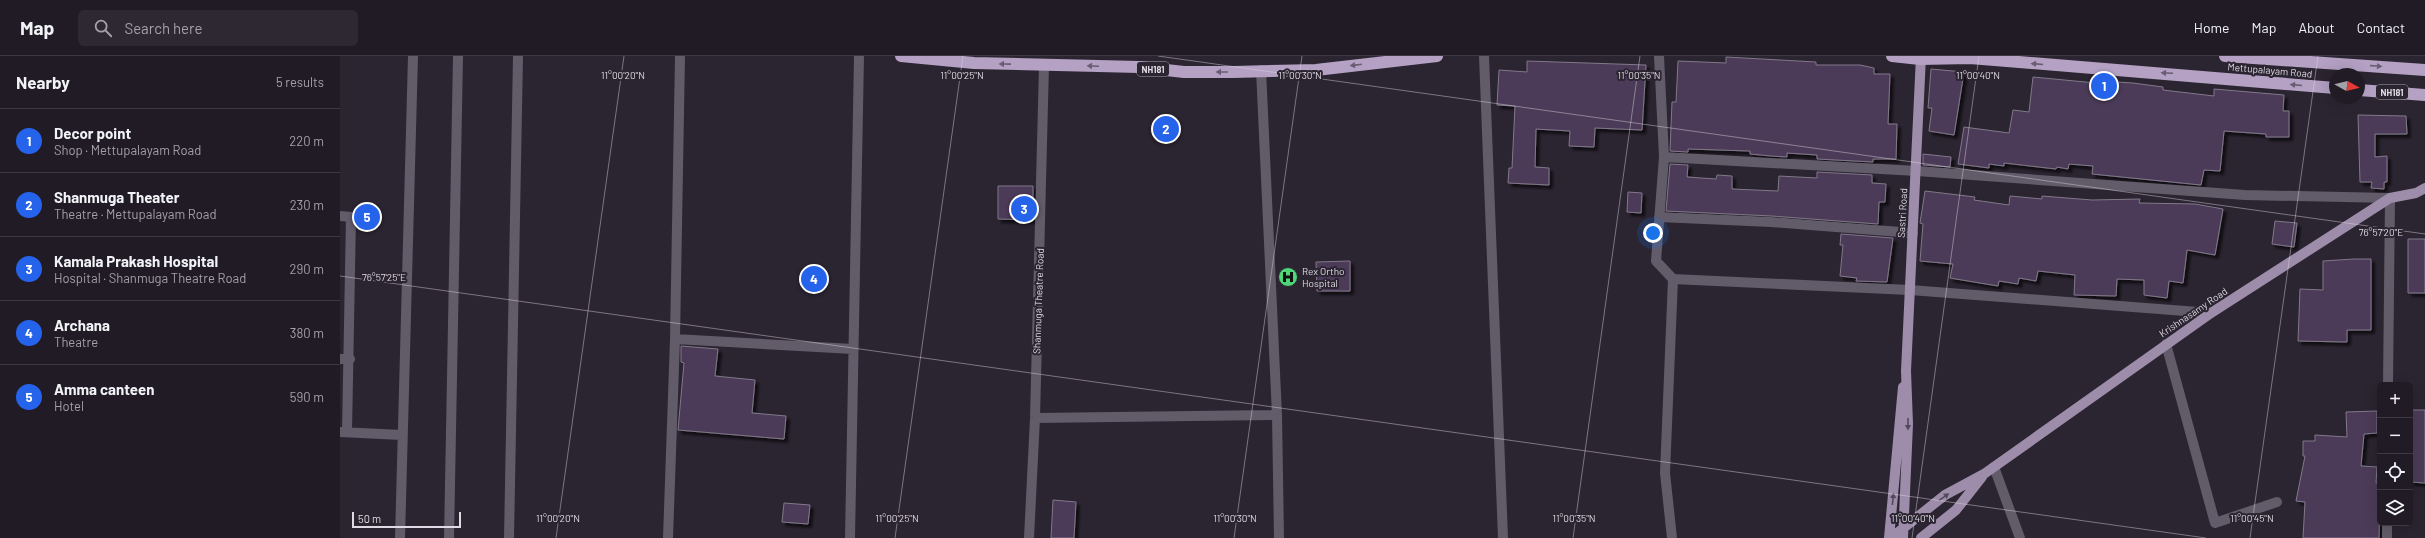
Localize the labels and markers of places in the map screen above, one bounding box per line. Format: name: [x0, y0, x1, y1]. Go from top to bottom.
pin: 1: [2091, 71, 2117, 101]
pin: 2: [1153, 114, 1179, 144]
pin: 3: [1011, 194, 1037, 224]
pin: 5: [354, 202, 380, 232]
pin: 4: [801, 264, 827, 294]
place label: Rex Ortho Hospital: [1302, 265, 1344, 289]
hospital icon: Rex Ortho Hospital: [1277, 266, 1299, 288]

